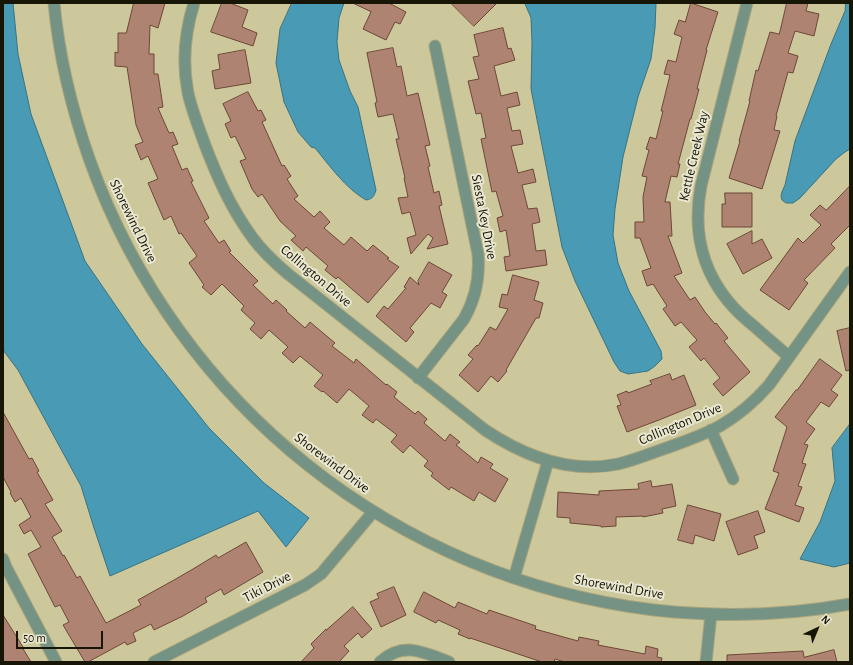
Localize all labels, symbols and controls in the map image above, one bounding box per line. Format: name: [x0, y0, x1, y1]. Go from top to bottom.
street label: Kettle Creek Way: [675, 109, 713, 203]
street label: Siesta Key Drive: [468, 173, 500, 261]
street label: Shorewind Drive: [106, 177, 160, 265]
street label: Collington Drive: [277, 241, 355, 311]
street label: Collington Drive: [636, 399, 724, 449]
street label: Shorewind Drive: [291, 429, 373, 497]
street label: Tiki Drive: [240, 568, 294, 606]
street label: Shorewind Drive: [573, 571, 665, 603]
north arrow: [797, 609, 837, 649]
text: N: [819, 613, 832, 627]
scale bar: [18, 623, 105, 649]
text: 50 m: [23, 632, 46, 644]

